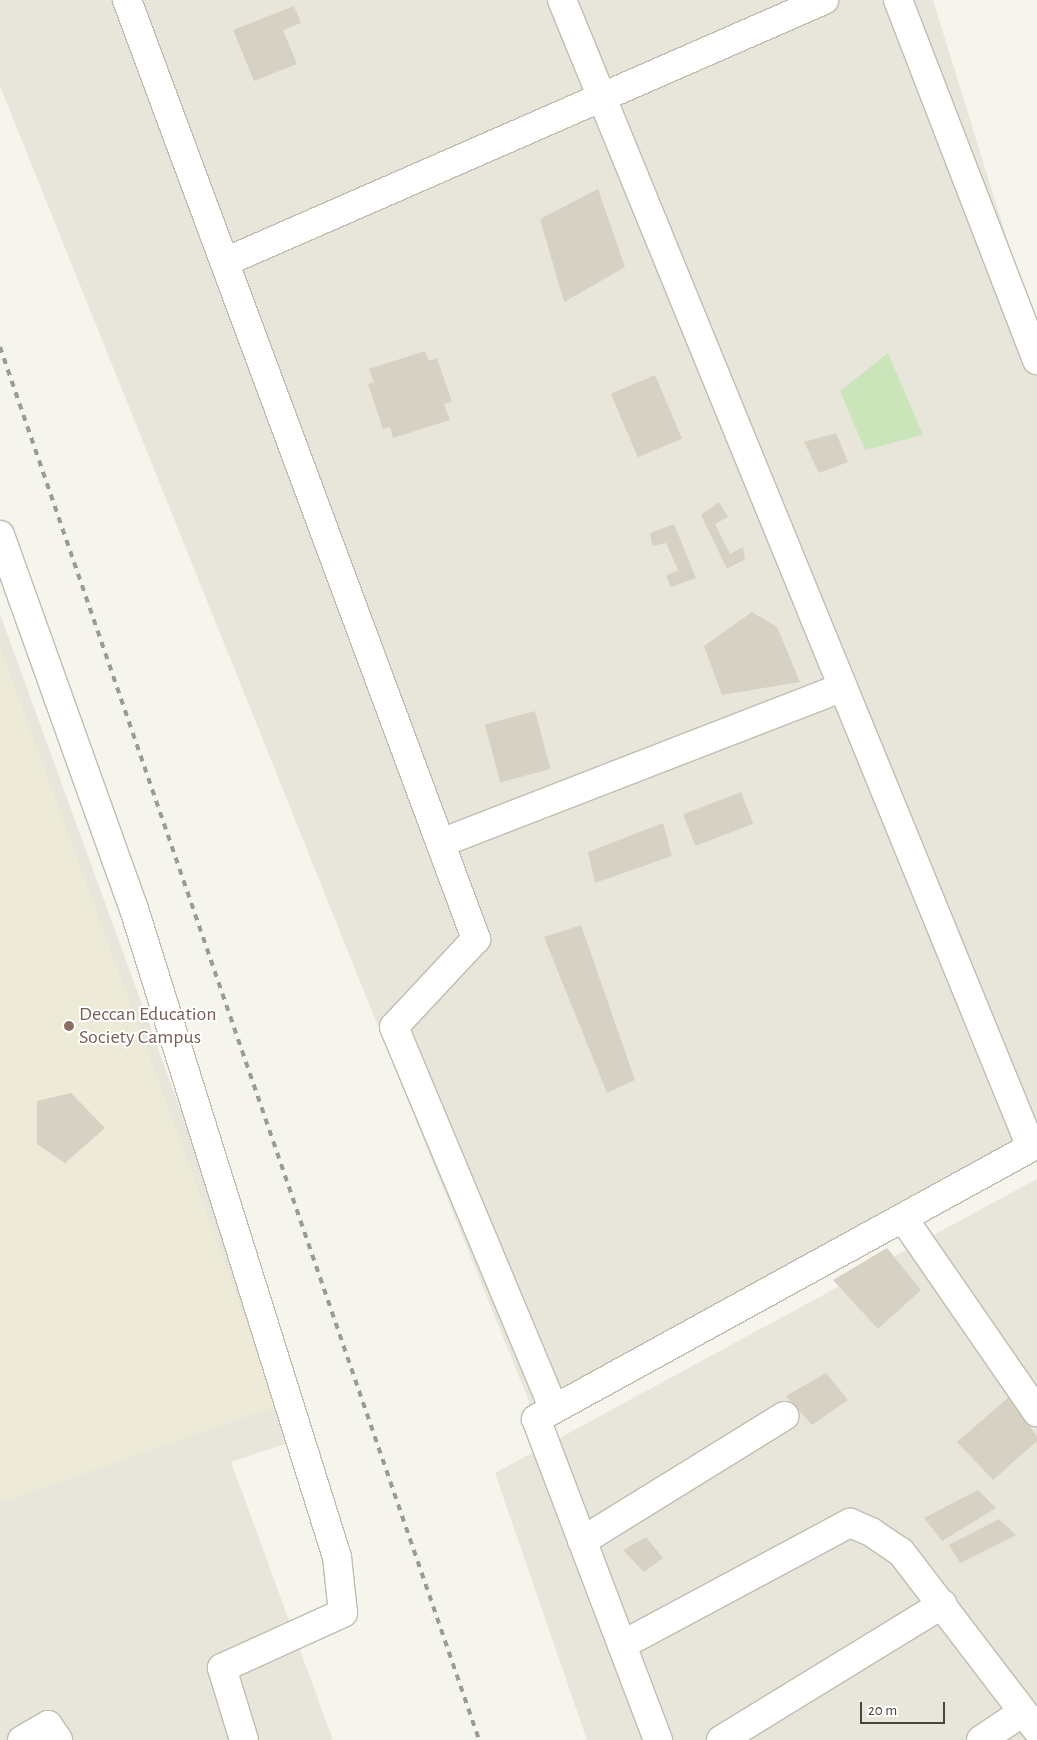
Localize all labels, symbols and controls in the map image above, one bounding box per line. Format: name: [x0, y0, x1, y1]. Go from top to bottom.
place label: Deccan Education Society Campus: [79, 1002, 217, 1049]
marker: Deccan Education Society Campus: [63, 1020, 75, 1032]
scale bar: [862, 1692, 947, 1724]
text: 20 m: [868, 1703, 897, 1718]

